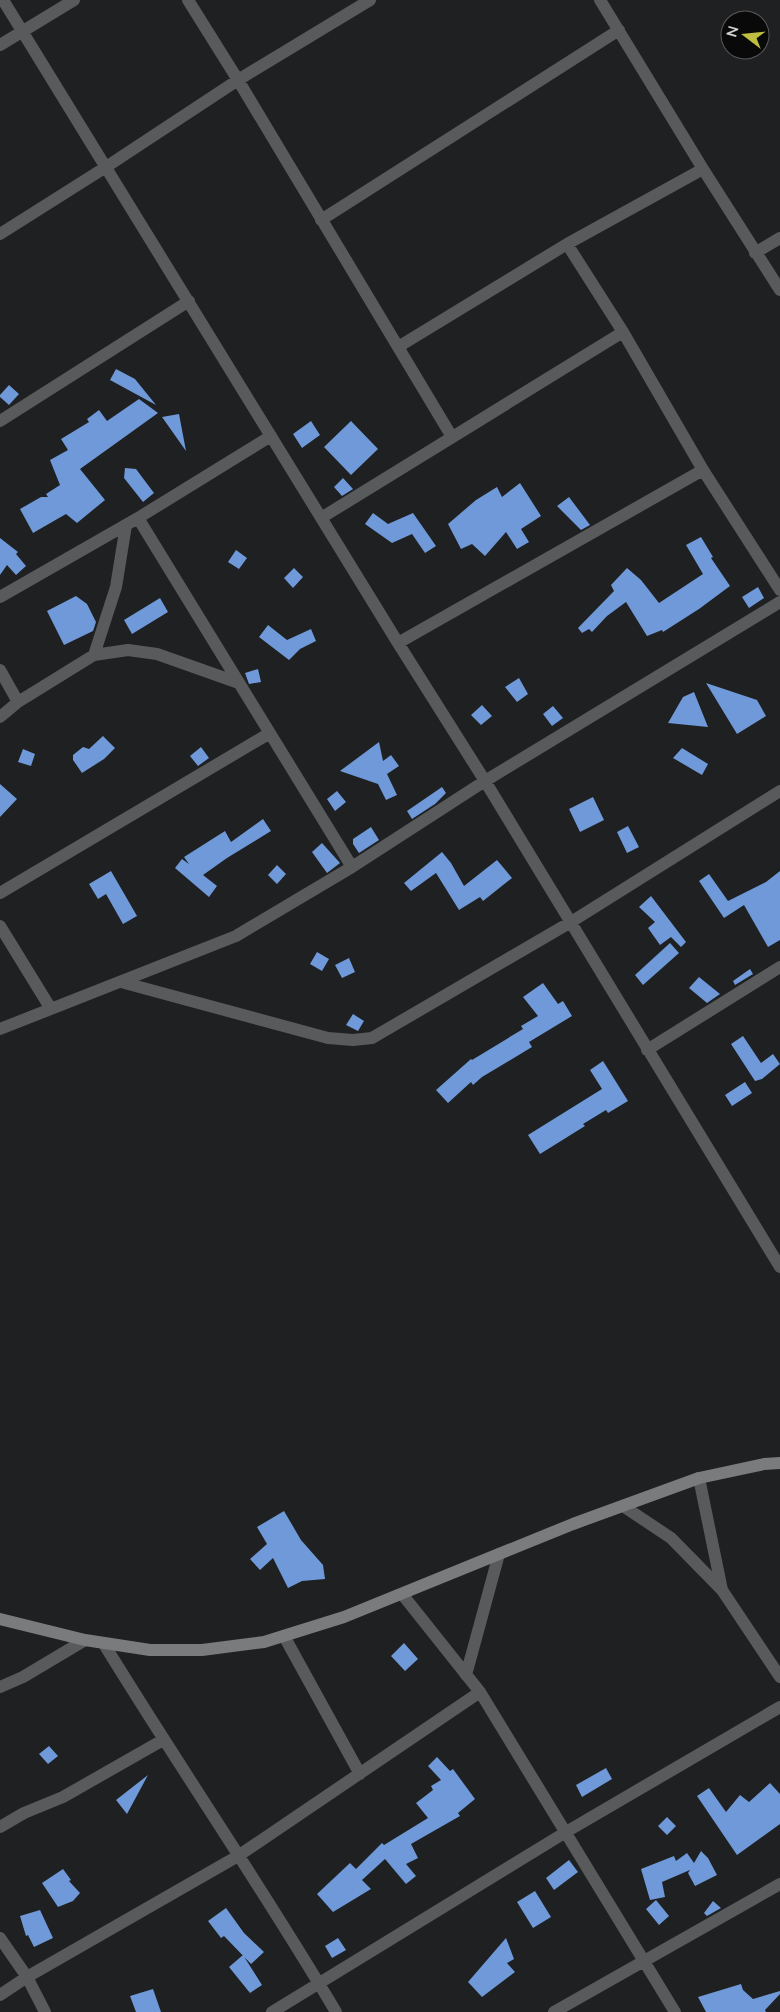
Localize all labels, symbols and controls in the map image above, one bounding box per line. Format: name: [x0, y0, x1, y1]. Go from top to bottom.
north arrow: [720, 10, 770, 60]
text: N: [722, 24, 742, 39]

